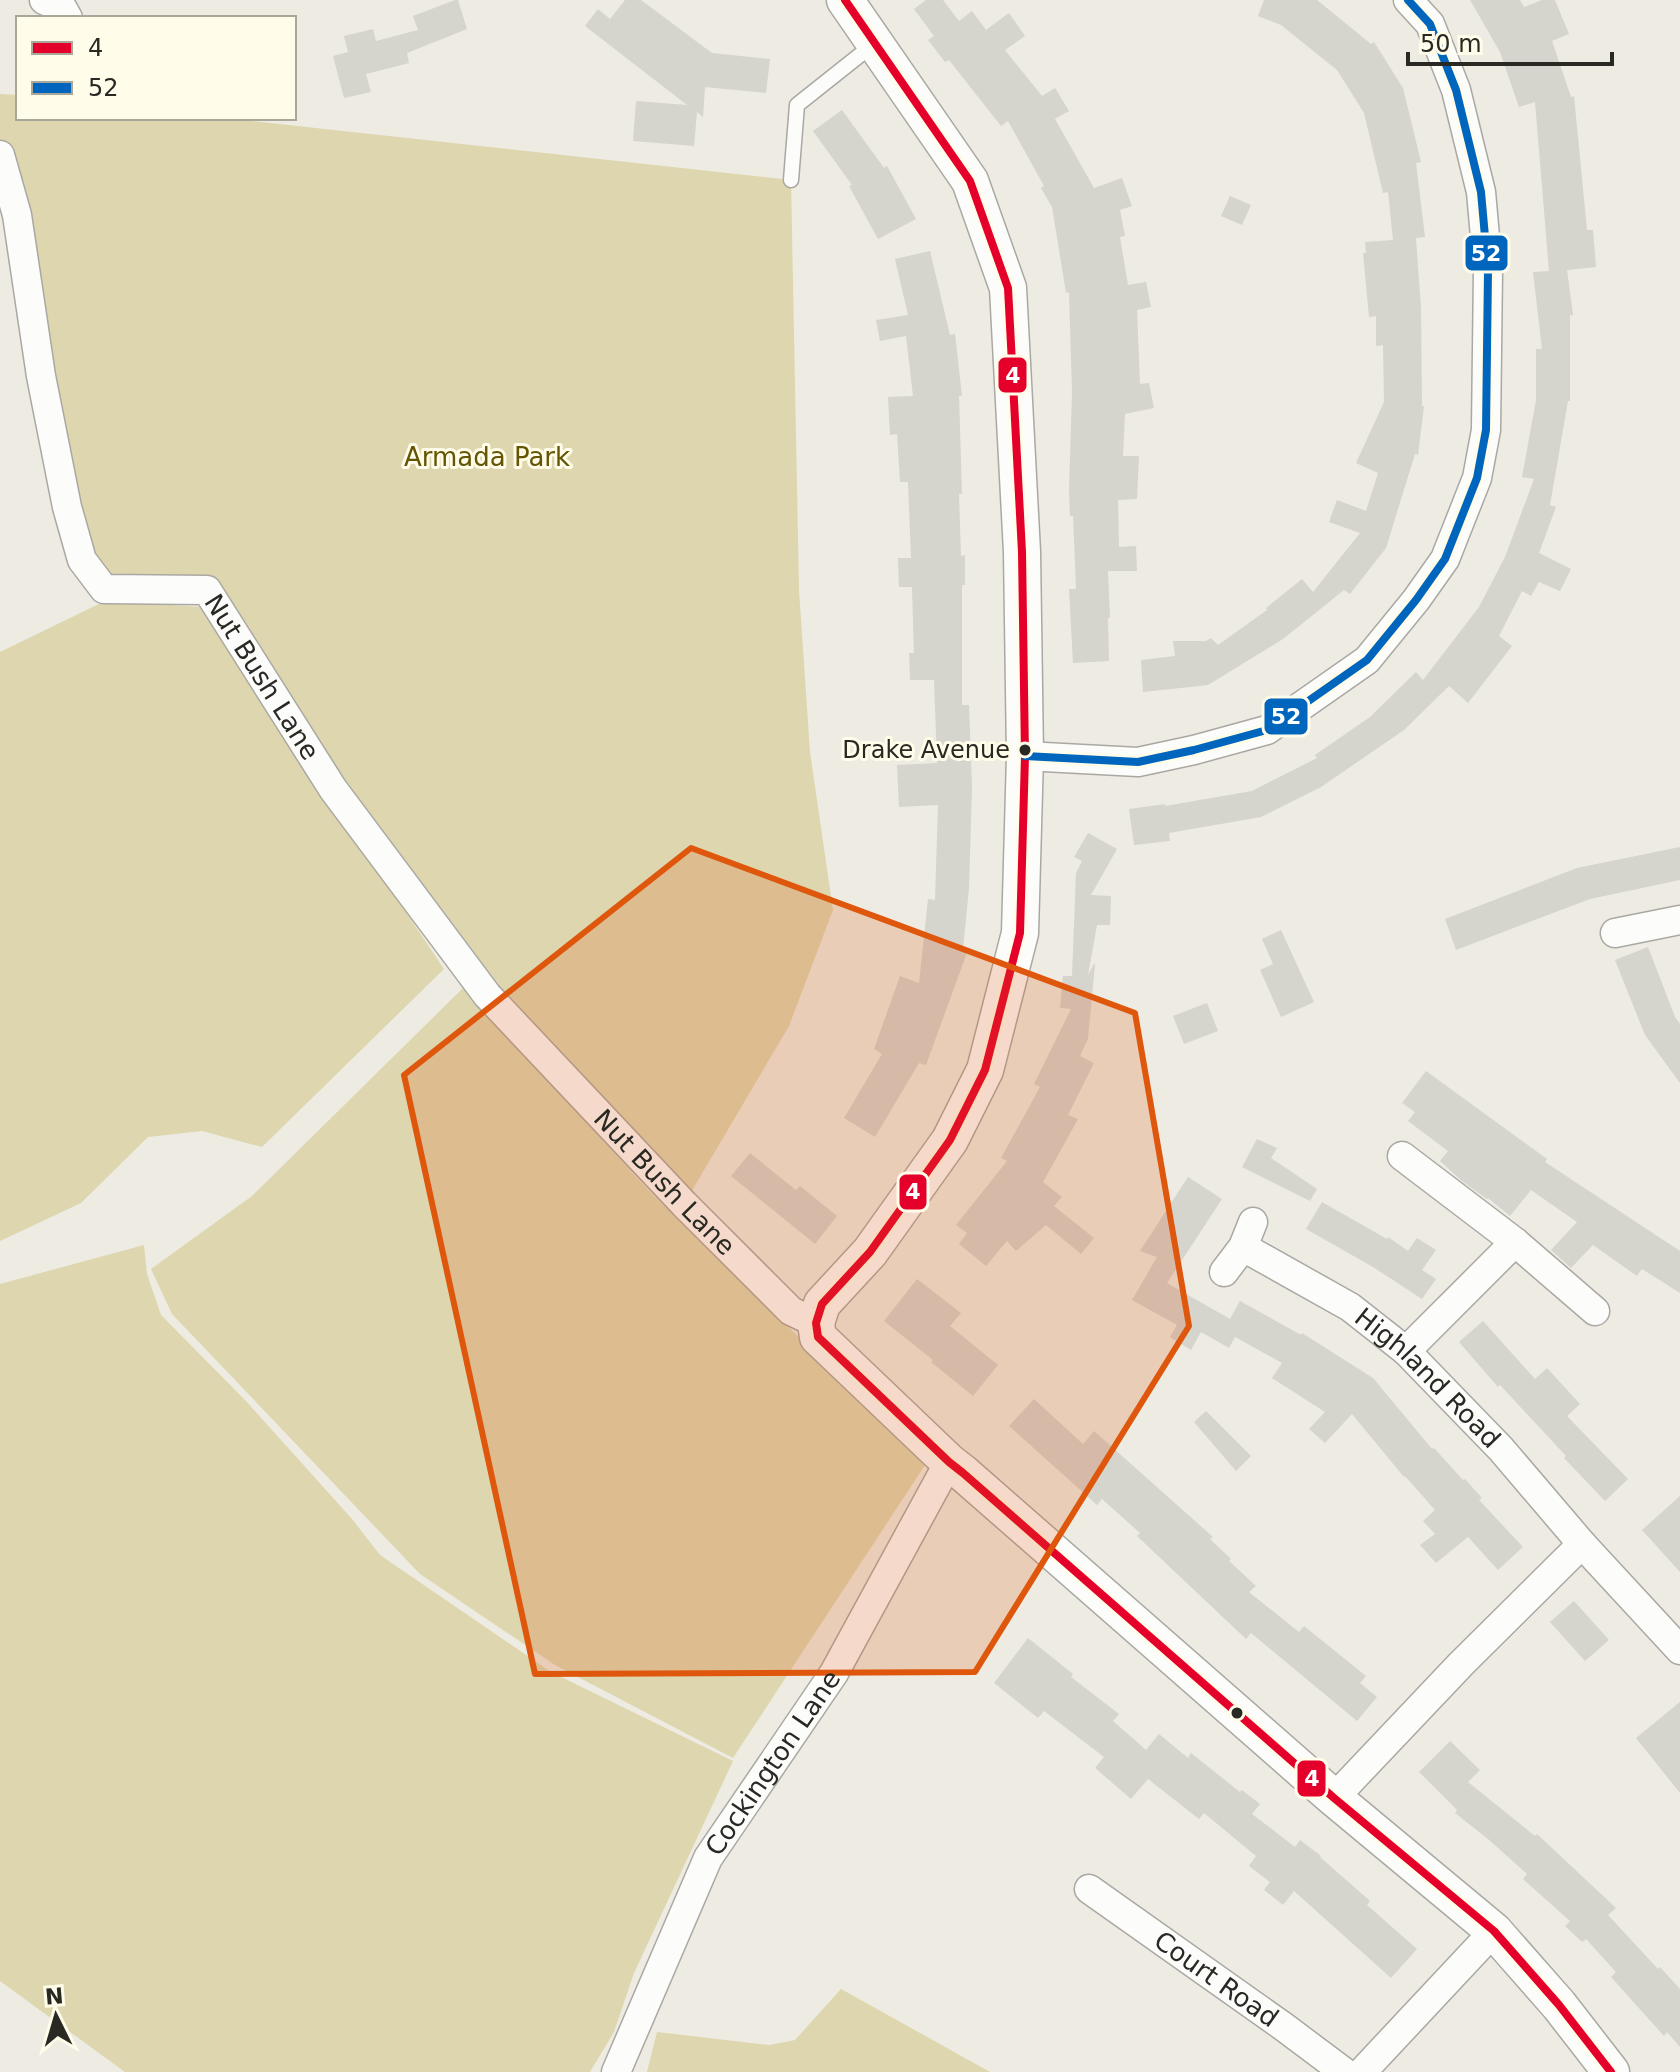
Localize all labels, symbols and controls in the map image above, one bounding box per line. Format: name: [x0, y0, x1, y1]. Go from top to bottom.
legend: [16, 16, 296, 120]
scale bar: [1408, 16, 1612, 66]
text: 50 m: [1420, 30, 1482, 58]
text: 4: [88, 34, 103, 62]
text: 52: [88, 74, 119, 102]
line badge: 52: [1464, 234, 1509, 272]
text: 52: [1471, 241, 1501, 266]
line badge: 4: [997, 356, 1028, 394]
text: 4: [1005, 363, 1021, 388]
park label: Armada Park: [404, 442, 570, 472]
street label: Nut Bush Lane: [199, 589, 325, 765]
line badge: 52: [1263, 697, 1309, 736]
text: 52: [1271, 704, 1301, 729]
place label: Drake Avenue: [842, 736, 1010, 764]
marker: Drake Avenue: [1017, 742, 1033, 758]
street label: Nut Bush Lane: [588, 1103, 741, 1261]
line badge: 4: [898, 1173, 928, 1211]
text: 4: [905, 1179, 921, 1204]
street label: Highland Road: [1349, 1302, 1506, 1454]
street label: Cockington Lane: [699, 1665, 846, 1861]
unlabelled marker: [1229, 1705, 1245, 1721]
line badge: 4: [1296, 1759, 1327, 1798]
text: 4: [1304, 1766, 1320, 1791]
street label: Court Road: [1148, 1925, 1284, 2033]
north arrow: [16, 1976, 96, 2056]
text: N: [44, 1983, 65, 2010]

